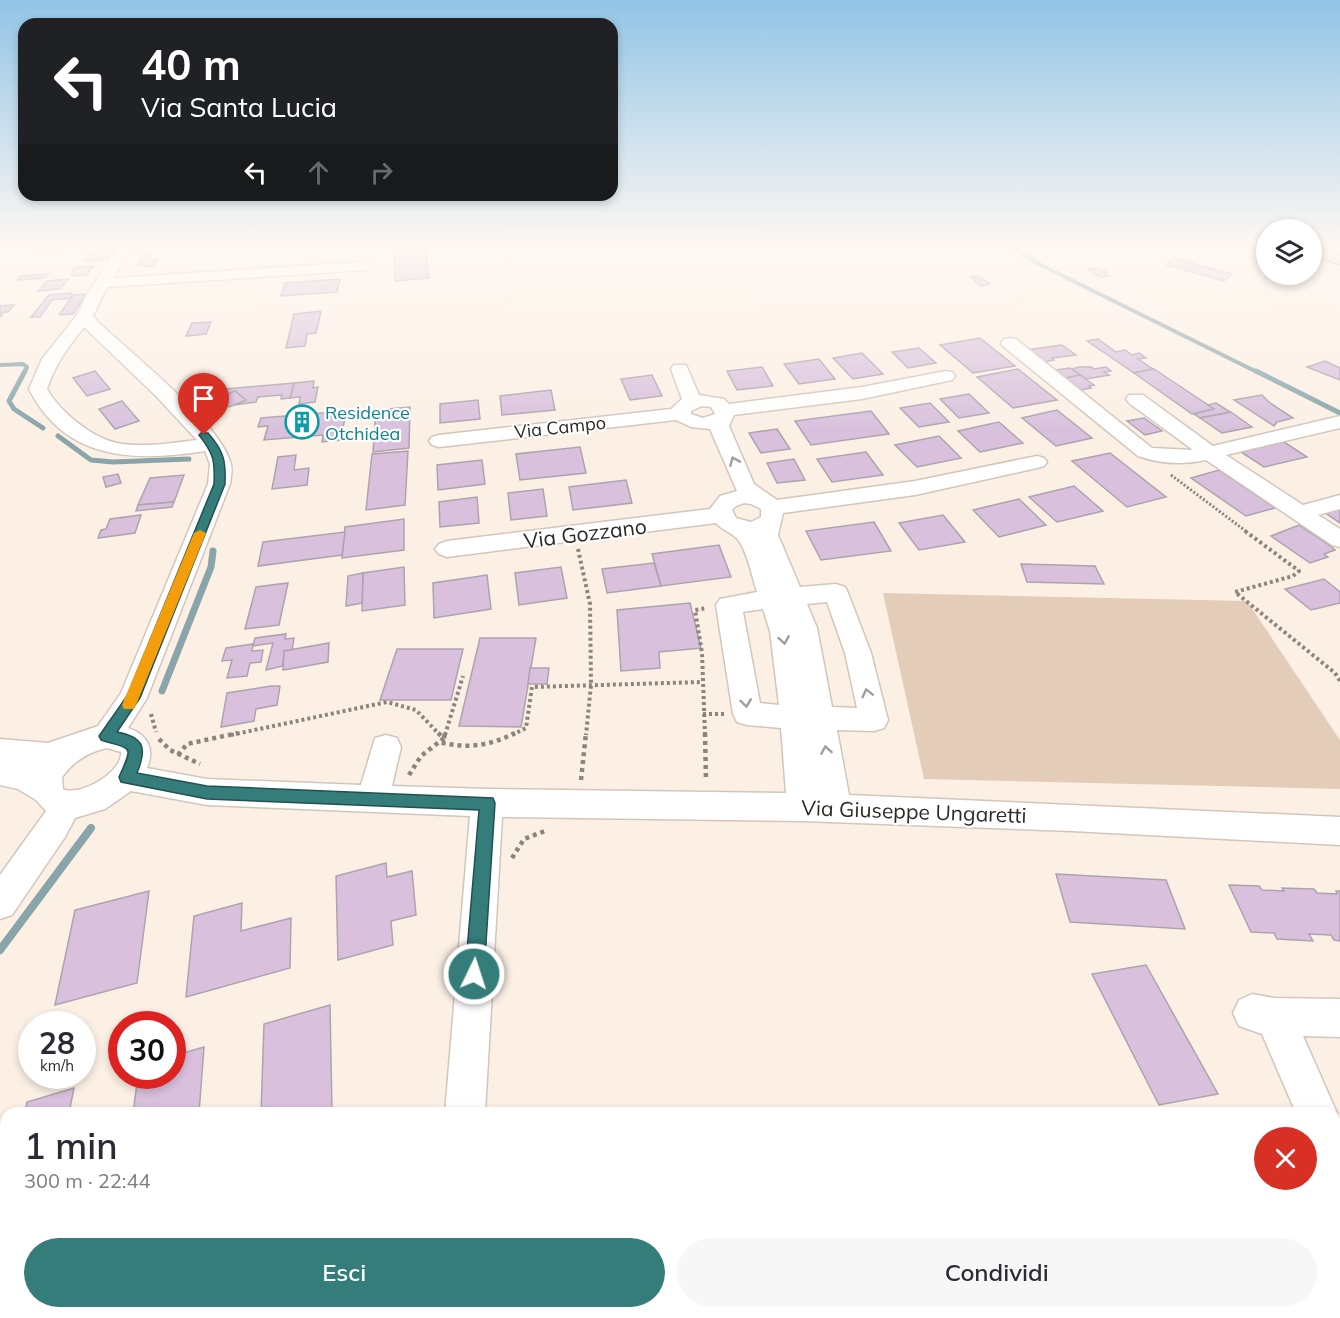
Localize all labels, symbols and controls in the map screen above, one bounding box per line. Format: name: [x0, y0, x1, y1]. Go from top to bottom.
text: 40 m: [141, 38, 241, 91]
icon: left: [42, 42, 120, 120]
text: Via Santa Lucia: [141, 90, 337, 124]
icon: left: [239, 156, 272, 189]
icon: ahead: [302, 156, 335, 189]
icon: right: [365, 156, 398, 189]
map controls: [1256, 219, 1322, 285]
button: layers: [1256, 219, 1322, 285]
pin: [178, 373, 229, 435]
icon: arrive: [187, 382, 220, 415]
place label: Residence Otchidea: [325, 401, 410, 445]
building icon: Residence Otchidea: [284, 404, 320, 440]
street label: Via Campo: [513, 411, 607, 443]
one-way arrow: [729, 457, 741, 468]
street label: Via Gozzano: [522, 513, 648, 553]
one-way arrow: [777, 635, 790, 645]
one-way arrow: [862, 689, 875, 699]
one-way arrow: [739, 698, 751, 707]
one-way arrow: [820, 746, 833, 756]
street label: Via Giuseppe Ungaretti: [801, 794, 1027, 828]
position arrow: [442, 942, 506, 1006]
speed limit sign: 30: [108, 1011, 186, 1089]
text: 28: [39, 1024, 75, 1062]
text: km/h: [40, 1056, 74, 1075]
text: 1 min: [24, 1123, 118, 1168]
button: close: [1254, 1127, 1317, 1190]
text: 300 m · 22:44: [24, 1168, 150, 1193]
button: Esci: [24, 1238, 665, 1307]
button: Condividi: [677, 1238, 1317, 1307]

